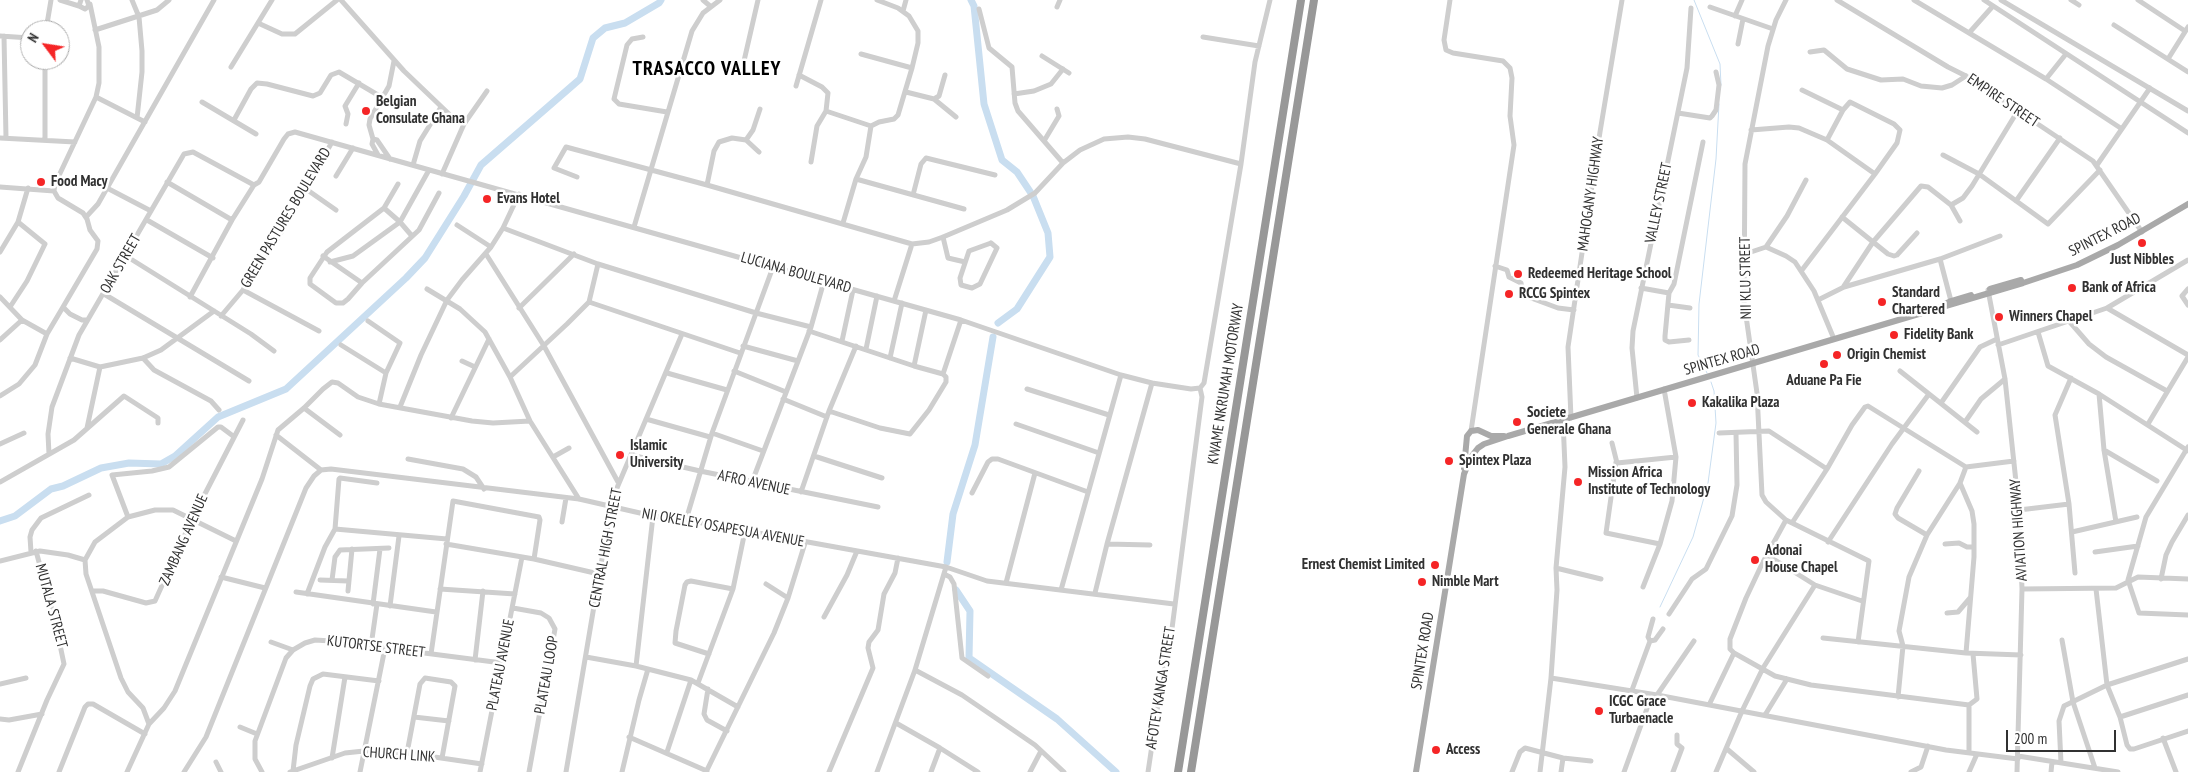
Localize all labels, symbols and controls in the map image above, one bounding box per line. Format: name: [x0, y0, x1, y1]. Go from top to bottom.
north arrow: [20, 20, 70, 70]
text: N: [23, 30, 43, 46]
district label: TRASACCO VALLEY: [631, 57, 783, 81]
street label: EMPIRE STREET: [1964, 70, 2042, 132]
place label: Belgian Consulate Ghana: [376, 93, 465, 128]
marker: Belgian Consulate Ghana: [360, 105, 372, 117]
street label: MAHOGANY HIGHWAY: [1574, 136, 1608, 252]
street label: GREEN PASTURES BOULEVARD: [237, 145, 335, 291]
street label: VALLEY STREET: [1642, 161, 1676, 245]
place label: Food Macy: [51, 173, 108, 191]
marker: Food Macy: [35, 176, 47, 188]
place label: Evans Hotel: [497, 190, 560, 208]
marker: Evans Hotel: [481, 193, 493, 205]
street label: SPINTEX ROAD: [2066, 209, 2144, 261]
street label: OAK STREET: [97, 231, 145, 297]
street label: NII KLU STREET: [1736, 236, 1756, 320]
marker: Just Nibbles: [2136, 237, 2148, 249]
street label: LUCIANA BOULEVARD: [739, 249, 853, 297]
place label: Just Nibbles: [2110, 251, 2174, 269]
place label: Redeemed Heritage School: [1528, 265, 1671, 283]
marker: Redeemed Heritage School: [1512, 268, 1524, 280]
place label: Bank of Africa: [2082, 279, 2156, 297]
marker: Bank of Africa: [2066, 282, 2078, 294]
place label: Standard Chartered: [1892, 284, 1945, 319]
place label: RCCG Spintex: [1519, 285, 1590, 303]
marker: RCCG Spintex: [1503, 288, 1515, 300]
marker: Standard Chartered: [1876, 296, 1888, 308]
street label: KWAME NKRUMAH MOTORWAY: [1204, 302, 1248, 466]
place label: Winners Chapel: [2009, 308, 2092, 326]
marker: Winners Chapel: [1993, 311, 2005, 323]
place label: Fidelity Bank: [1904, 326, 1973, 344]
marker: Fidelity Bank: [1888, 329, 1900, 341]
street label: SPINTEX ROAD: [1682, 341, 1762, 379]
place label: Origin Chemist: [1847, 346, 1926, 364]
marker: Origin Chemist: [1831, 349, 1843, 361]
marker: Aduane Pa Fie: [1818, 358, 1830, 370]
place label: Aduane Pa Fie: [1786, 372, 1862, 390]
place label: Kakalika Plaza: [1702, 394, 1780, 412]
marker: Kakalika Plaza: [1686, 397, 1698, 409]
place label: Societe Generale Ghana: [1527, 404, 1611, 439]
marker: Societe Generale Ghana: [1511, 416, 1523, 428]
place label: Islamic University: [630, 437, 683, 472]
marker: Islamic University: [614, 449, 626, 461]
place label: Spintex Plaza: [1459, 452, 1532, 470]
marker: Spintex Plaza: [1443, 455, 1455, 467]
place label: Mission Africa Institute of Technology: [1588, 464, 1710, 499]
street label: AFRO AVENUE: [716, 467, 792, 499]
marker: Mission Africa Institute of Technology: [1572, 476, 1584, 488]
street label: AVIATION HIGHWAY: [2006, 478, 2032, 582]
street label: CENTRAL HIGH STREET: [586, 487, 626, 609]
street label: ZAMBANG AVENUE: [156, 492, 212, 588]
street label: NII OKELEY OSAPESUA AVENUE: [640, 505, 806, 551]
place label: Adonai House Chapel: [1765, 542, 1838, 577]
marker: Adonai House Chapel: [1749, 554, 1761, 566]
place label: Ernest Chemist Limited: [1302, 556, 1425, 574]
marker: Ernest Chemist Limited: [1429, 559, 1441, 571]
street label: MUTALA STREET: [31, 562, 71, 650]
place label: Nimble Mart: [1432, 573, 1498, 591]
marker: Nimble Mart: [1416, 576, 1428, 588]
street label: SPINTEX ROAD: [1408, 611, 1438, 691]
street label: PLATEAU AVENUE: [483, 618, 519, 712]
street label: AFOTEY KANGA STREET: [1142, 625, 1180, 751]
street label: KUTORTSE STREET: [326, 632, 426, 662]
street label: PLATEAU LOOP: [531, 634, 563, 716]
place label: ICGC Grace Turbaenacle: [1609, 693, 1673, 728]
marker: ICGC Grace Turbaenacle: [1593, 705, 1605, 717]
scale bar: [2008, 720, 2118, 752]
text: 200 m: [2014, 729, 2047, 748]
place label: Access: [1446, 741, 1480, 759]
street label: CHURCH LINK: [362, 743, 436, 767]
marker: Access: [1430, 744, 1442, 756]

